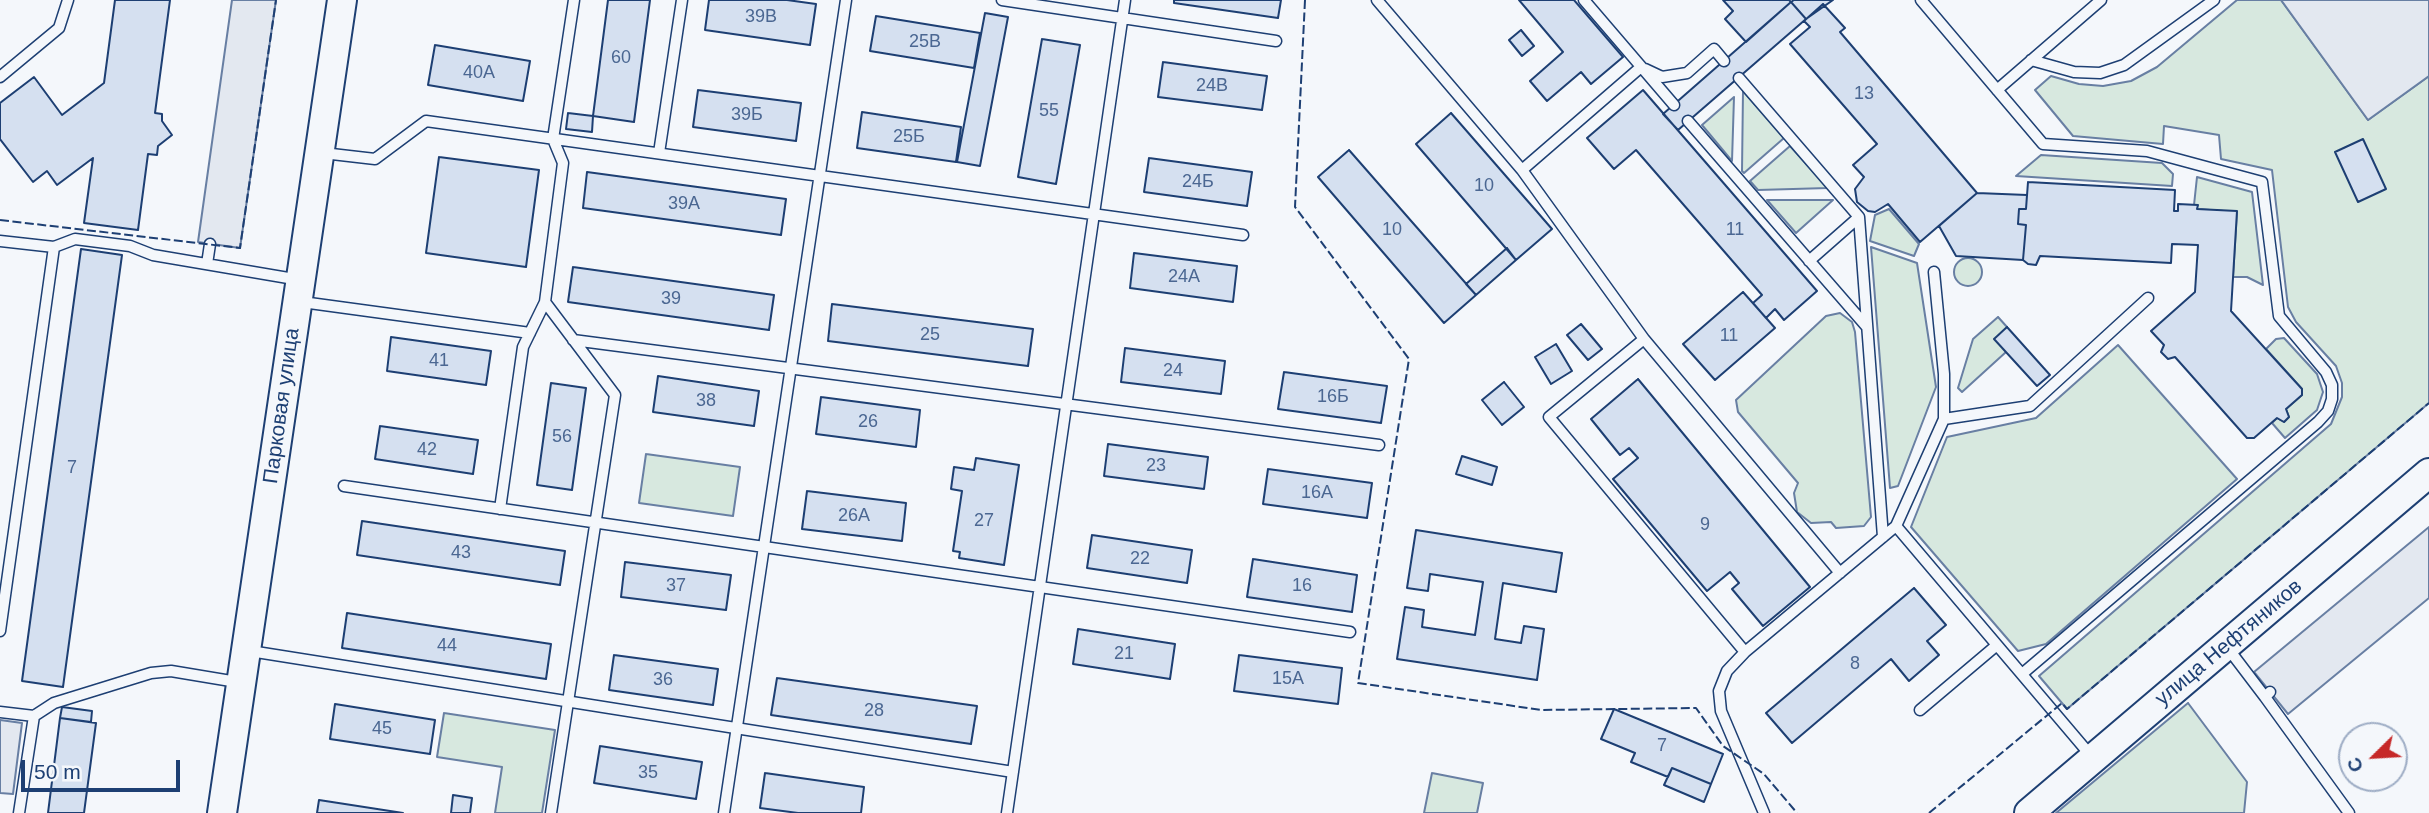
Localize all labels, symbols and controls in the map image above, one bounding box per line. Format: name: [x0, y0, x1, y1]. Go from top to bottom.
house number: 39В: [745, 6, 777, 28]
house number: 25В: [909, 31, 941, 53]
house number: 60: [611, 47, 631, 69]
house number: 40А: [463, 62, 495, 84]
house number: 24В: [1196, 75, 1228, 97]
house number: 13: [1854, 83, 1874, 105]
house number: 55: [1039, 100, 1059, 122]
house number: 39Б: [731, 104, 763, 126]
house number: 25Б: [893, 126, 925, 148]
house number: 24Б: [1182, 171, 1214, 193]
house number: 10: [1474, 175, 1494, 197]
house number: 39А: [668, 193, 700, 215]
house number: 10: [1382, 219, 1402, 241]
house number: 11: [1726, 219, 1744, 241]
house number: 24А: [1168, 266, 1200, 288]
house number: 39: [661, 288, 681, 310]
house number: 25: [920, 324, 940, 346]
house number: 11: [1720, 325, 1738, 347]
street label: Парковая улица: [259, 326, 305, 486]
house number: 41: [429, 350, 449, 372]
house number: 24: [1163, 360, 1183, 382]
house number: 16Б: [1317, 386, 1349, 408]
house number: 38: [696, 390, 716, 412]
house number: 26: [858, 411, 878, 433]
house number: 56: [552, 426, 572, 448]
house number: 42: [417, 439, 437, 461]
house number: 23: [1146, 455, 1166, 477]
house number: 7: [67, 457, 77, 479]
house number: 16А: [1301, 482, 1333, 504]
house number: 26А: [838, 505, 870, 527]
house number: 27: [974, 510, 994, 532]
house number: 9: [1700, 514, 1710, 536]
house number: 43: [451, 542, 471, 564]
house number: 22: [1130, 548, 1150, 570]
street label: улица Нефтяников: [2151, 574, 2307, 712]
house number: 37: [666, 575, 686, 597]
house number: 16: [1292, 575, 1312, 597]
house number: 44: [437, 635, 457, 657]
house number: 21: [1114, 643, 1134, 665]
house number: 8: [1850, 653, 1860, 675]
house number: 15А: [1272, 668, 1304, 690]
house number: 36: [653, 669, 673, 691]
house number: 28: [864, 700, 884, 722]
house number: 45: [372, 718, 392, 740]
north arrow: [2338, 722, 2408, 792]
house number: 7: [1657, 735, 1667, 757]
scale bar: [24, 746, 184, 790]
text: С: [2343, 754, 2368, 775]
text: 50 m: [34, 760, 81, 783]
house number: 35: [638, 762, 658, 784]

